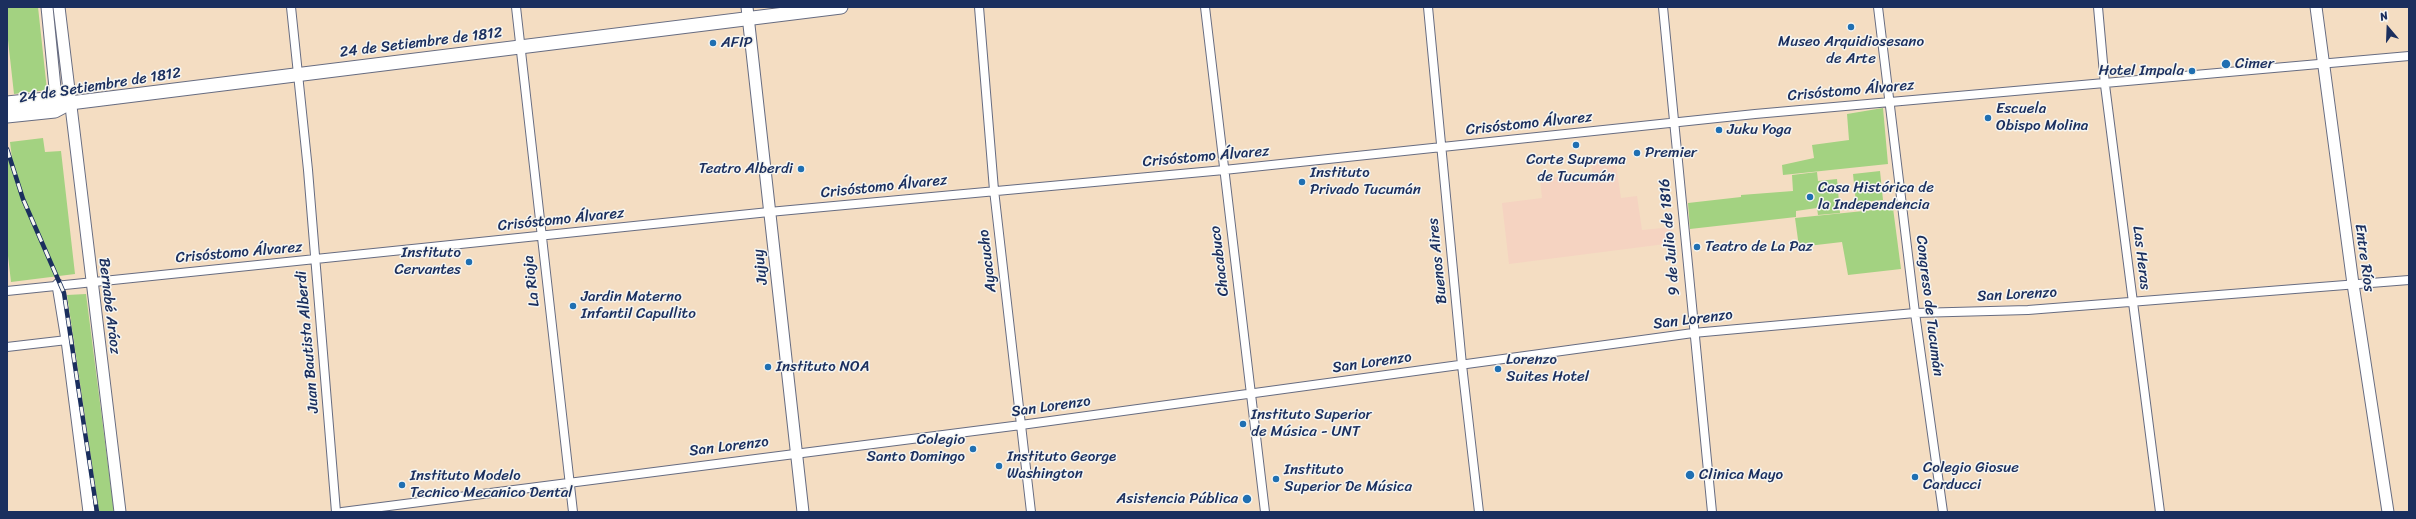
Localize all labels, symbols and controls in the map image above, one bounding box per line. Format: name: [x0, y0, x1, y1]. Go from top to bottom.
text: N: [2377, 6, 2391, 26]
north arrow: [2368, 8, 2408, 48]
marker: Museo Arquidiosesano de Arte: [1846, 22, 1856, 32]
street label: 24 de Setiembre de 1812: [339, 24, 503, 62]
place label: Museo Arquidiosesano de Arte: [1778, 33, 1924, 68]
place label: AFIP: [721, 34, 752, 52]
marker: AFIP: [708, 38, 718, 48]
place label: Cimer: [2235, 55, 2274, 73]
marker: Cimer: [2220, 58, 2232, 70]
place label: Hotel Impala: [2099, 62, 2184, 80]
street label: 24 de Setiembre de 1812: [18, 64, 182, 108]
marker: Hotel Impala: [2187, 66, 2197, 76]
street label: Crisóstomo Álvarez: [1787, 77, 1915, 105]
place label: Escuela Obispo Molina: [1996, 100, 2088, 135]
street label: Crisóstomo Álvarez: [1465, 108, 1593, 140]
marker: Escuela Obispo Molina: [1983, 113, 1993, 123]
place label: Juku Yoga: [1727, 121, 1791, 139]
marker: Juku Yoga: [1714, 125, 1724, 135]
marker: Corte Suprema de Tucumán: [1571, 140, 1581, 150]
street label: Crisóstomo Álvarez: [1142, 143, 1270, 171]
place label: Premier: [1645, 144, 1697, 162]
marker: Premier: [1632, 148, 1642, 158]
place label: Corte Suprema de Tucumán: [1526, 151, 1626, 186]
place label: Teatro Alberdi: [699, 160, 793, 178]
marker: Teatro Alberdi: [796, 164, 806, 174]
place label: Instituto Privado Tucumán: [1310, 164, 1421, 199]
street label: Crisóstomo Álvarez: [820, 171, 948, 203]
marker: Instituto Privado Tucumán: [1297, 177, 1307, 187]
street label: 9 de Julio de 1816: [1656, 178, 1684, 296]
place label: Casa Histórica de la Independencia: [1818, 179, 1934, 214]
marker: Casa Histórica de la Independencia: [1805, 192, 1815, 202]
street label: Crisóstomo Álvarez: [497, 204, 625, 236]
street label: Buenos Aires: [1425, 217, 1451, 305]
street label: Entre Ríos: [2350, 223, 2378, 293]
street label: Chacabuco: [1207, 225, 1233, 297]
street label: Las Heras: [2128, 225, 2154, 291]
street label: Ayacucho: [975, 228, 1001, 294]
street label: Congreso de Tucumán: [1911, 234, 1947, 378]
place label: Teatro de La Paz: [1705, 238, 1813, 256]
street label: Crisóstomo Álvarez: [175, 239, 303, 267]
marker: Teatro de La Paz: [1692, 242, 1702, 252]
place label: Instituto Cervantes: [394, 244, 461, 279]
street label: Jujuy: [750, 248, 772, 286]
street label: La Rioja: [520, 254, 544, 308]
street label: Bernabé Aráoz: [94, 257, 124, 355]
marker: Instituto Cervantes: [464, 257, 474, 267]
street label: Juan Bautista Alberdi: [293, 270, 323, 414]
street label: San Lorenzo: [1977, 284, 2057, 306]
place label: Jardin Materno Infantil Capullito: [581, 288, 696, 323]
marker: Jardin Materno Infantil Capullito: [568, 301, 578, 311]
street label: San Lorenzo: [1652, 306, 1734, 334]
street label: San Lorenzo: [1331, 349, 1413, 377]
place label: Lorenzo Suites Hotel: [1506, 351, 1589, 386]
place label: Instituto NOA: [776, 358, 869, 376]
marker: Instituto NOA: [763, 362, 773, 372]
marker: Lorenzo Suites Hotel: [1493, 364, 1503, 374]
street label: San Lorenzo: [1010, 393, 1092, 421]
place label: Instituto Superior de Música - UNT: [1251, 406, 1372, 441]
marker: Instituto Superior de Música - UNT: [1238, 419, 1248, 429]
place label: Colegio Santo Domingo: [867, 431, 965, 466]
street label: San Lorenzo: [688, 433, 770, 461]
marker: Colegio Santo Domingo: [968, 444, 978, 454]
place label: Instituto George Washington: [1007, 448, 1116, 483]
place label: Colegio Giosue Carducci: [1923, 459, 2019, 494]
marker: Instituto George Washington: [994, 461, 1004, 471]
place label: Instituto Superior De Música: [1284, 461, 1412, 496]
place label: Clinica Mayo: [1699, 466, 1783, 484]
place label: Instituto Modelo Tecnico Mecanico Dental: [410, 467, 573, 502]
marker: Clinica Mayo: [1684, 469, 1696, 481]
marker: Colegio Giosue Carducci: [1910, 472, 1920, 482]
marker: Instituto Superior De Música: [1271, 474, 1281, 484]
marker: Instituto Modelo Tecnico Mecanico Dental: [397, 480, 407, 490]
place label: Asistencia Pública: [1117, 490, 1238, 508]
marker: Asistencia Pública: [1241, 493, 1253, 505]

